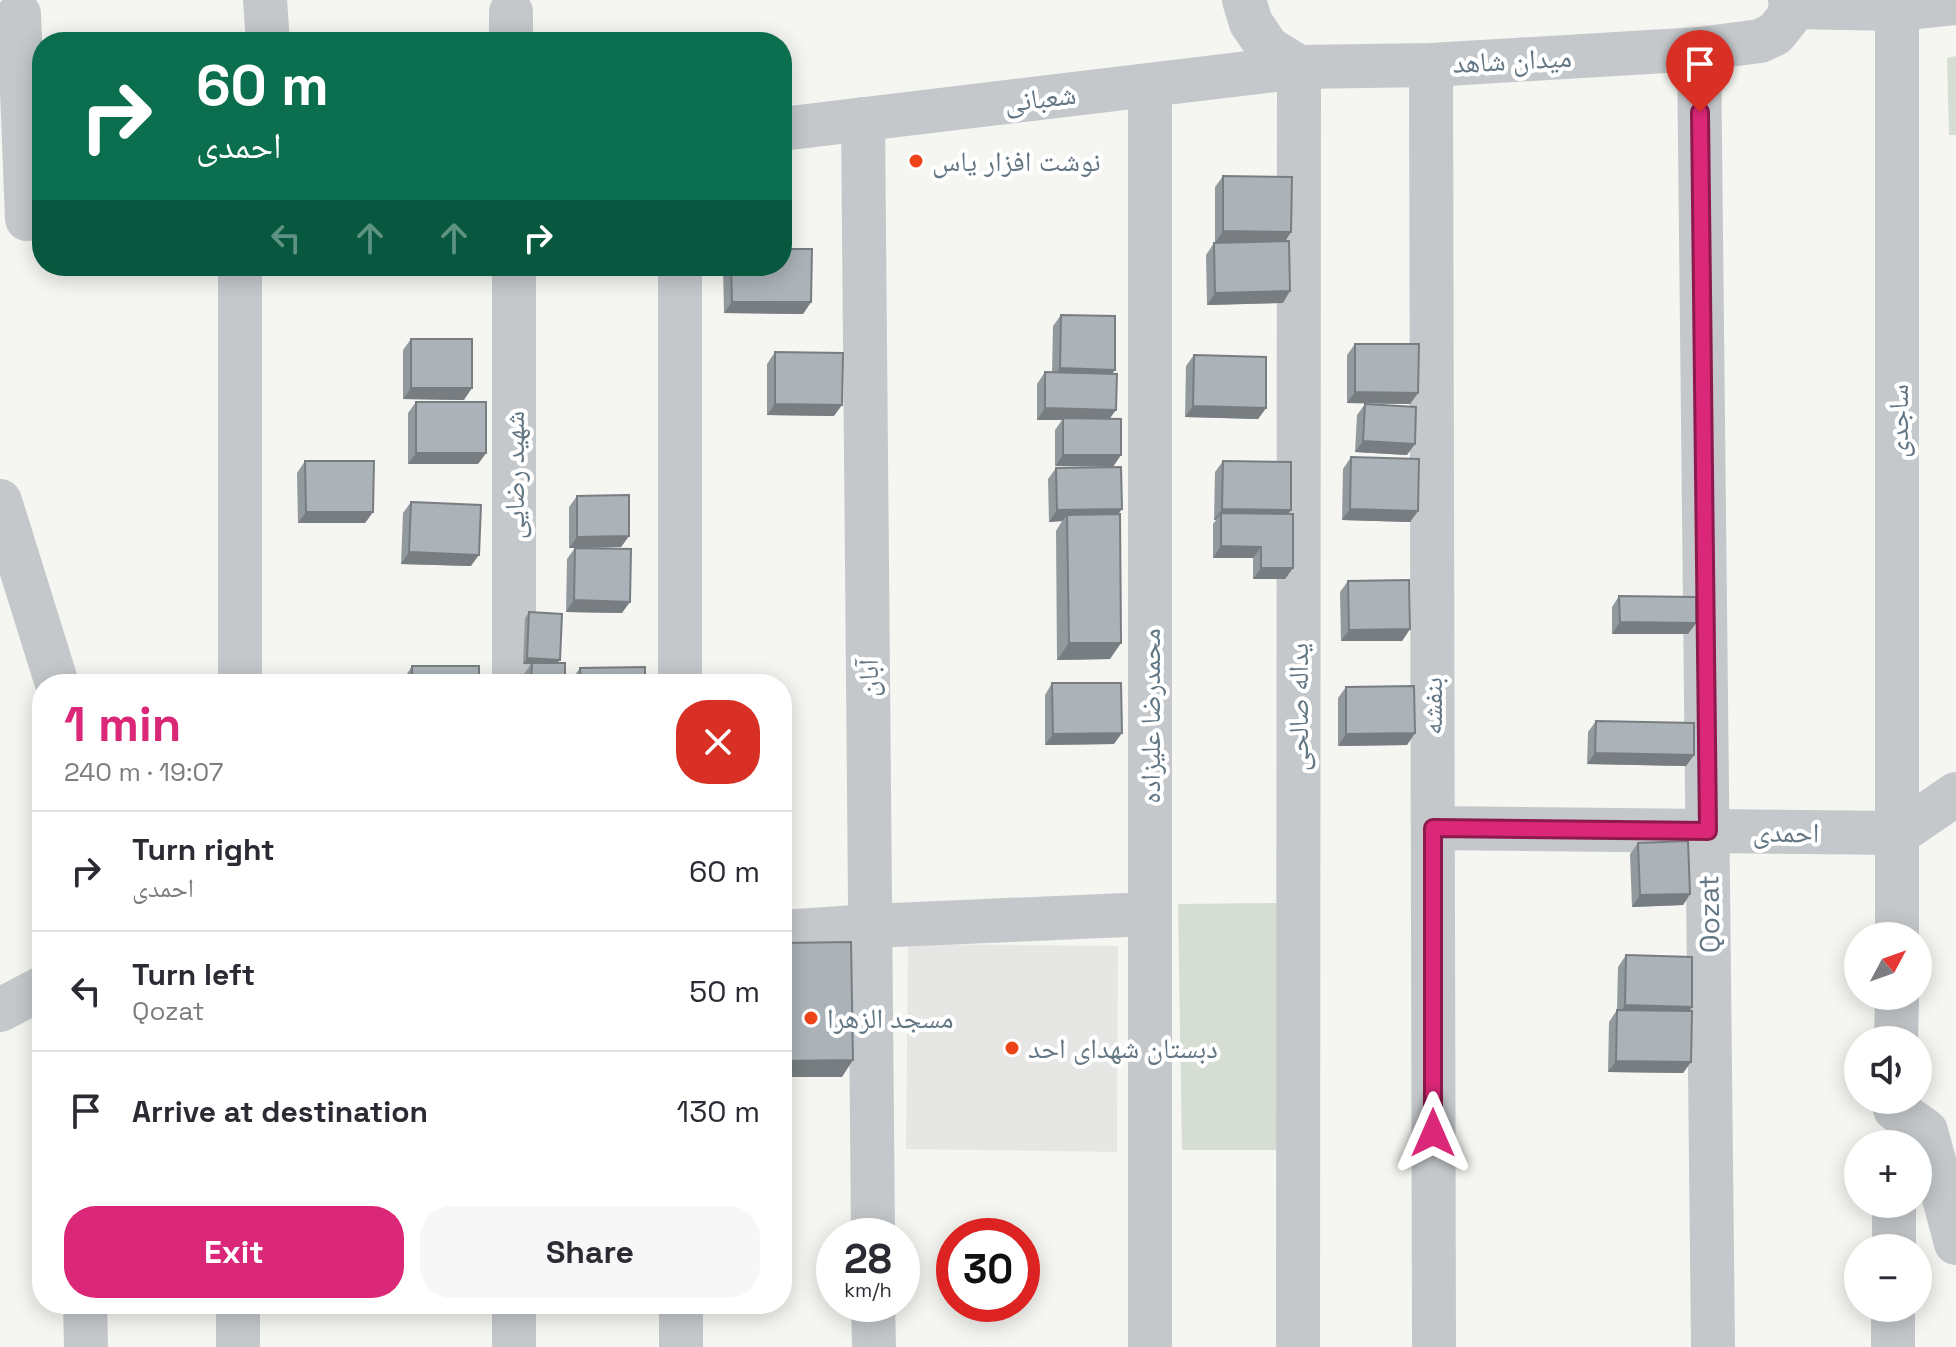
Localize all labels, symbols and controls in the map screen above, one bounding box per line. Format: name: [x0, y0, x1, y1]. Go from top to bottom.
pin: [1666, 30, 1734, 112]
street label: میدان شاهد: [1451, 39, 1573, 81]
icon: arrive: [1678, 42, 1722, 86]
text: 60 m: [196, 50, 329, 121]
icon: right: [64, 64, 168, 168]
street label: شعبانی: [1002, 76, 1078, 120]
text: احمدی: [196, 123, 282, 169]
place label: نوشت افزار یاس: [932, 143, 1101, 179]
marker: نوشت افزار یاس: [907, 152, 925, 170]
icon: left: [264, 216, 308, 260]
icon: ahead: [348, 216, 392, 260]
icon: ahead: [432, 216, 476, 260]
icon: right: [516, 216, 560, 260]
street label: ساجدی: [1880, 384, 1916, 458]
street label: شهید رضایی: [496, 411, 532, 539]
street label: محمدرضا علیزاده: [1132, 628, 1168, 804]
street label: یداله صالحی: [1280, 643, 1316, 771]
street label: آبان: [850, 658, 886, 697]
street label: بنفشه: [1414, 677, 1450, 735]
text: 1 min: [64, 694, 181, 755]
button: close: [676, 700, 760, 784]
text: 240 m · 19:07: [64, 755, 223, 789]
street label: احمدی: [1752, 813, 1820, 851]
text: Turn right: [132, 830, 275, 869]
icon: right: [64, 849, 108, 893]
text: 60 m: [689, 852, 760, 891]
text: احمدی: [132, 871, 194, 905]
street label: Qozat: [1690, 875, 1728, 953]
north arrow: [1844, 922, 1932, 1010]
map controls: [1844, 922, 1932, 1322]
text: Turn left: [132, 955, 255, 994]
icon: left: [64, 969, 108, 1013]
text: 50 m: [689, 972, 760, 1011]
text: Qozat: [132, 994, 205, 1028]
place label: مسجد الزهرا: [827, 1000, 954, 1036]
marker: مسجد الزهرا: [802, 1009, 820, 1027]
button: sound: [1844, 1026, 1932, 1114]
place label: دبستان شهدای احد: [1028, 1030, 1218, 1066]
marker: دبستان شهدای احد: [1003, 1039, 1021, 1057]
icon: arrive: [64, 1089, 108, 1133]
position arrow: [1391, 1091, 1475, 1175]
text: Arrive at destination: [132, 1092, 428, 1131]
text: 130 m: [677, 1092, 760, 1131]
button: +: [1844, 1130, 1932, 1218]
button: Exit: [64, 1206, 404, 1298]
button: Share: [420, 1206, 760, 1298]
speed limit sign: 30: [936, 1218, 1040, 1322]
text: 28: [844, 1234, 892, 1285]
button: −: [1844, 1234, 1932, 1322]
text: km/h: [844, 1277, 892, 1303]

